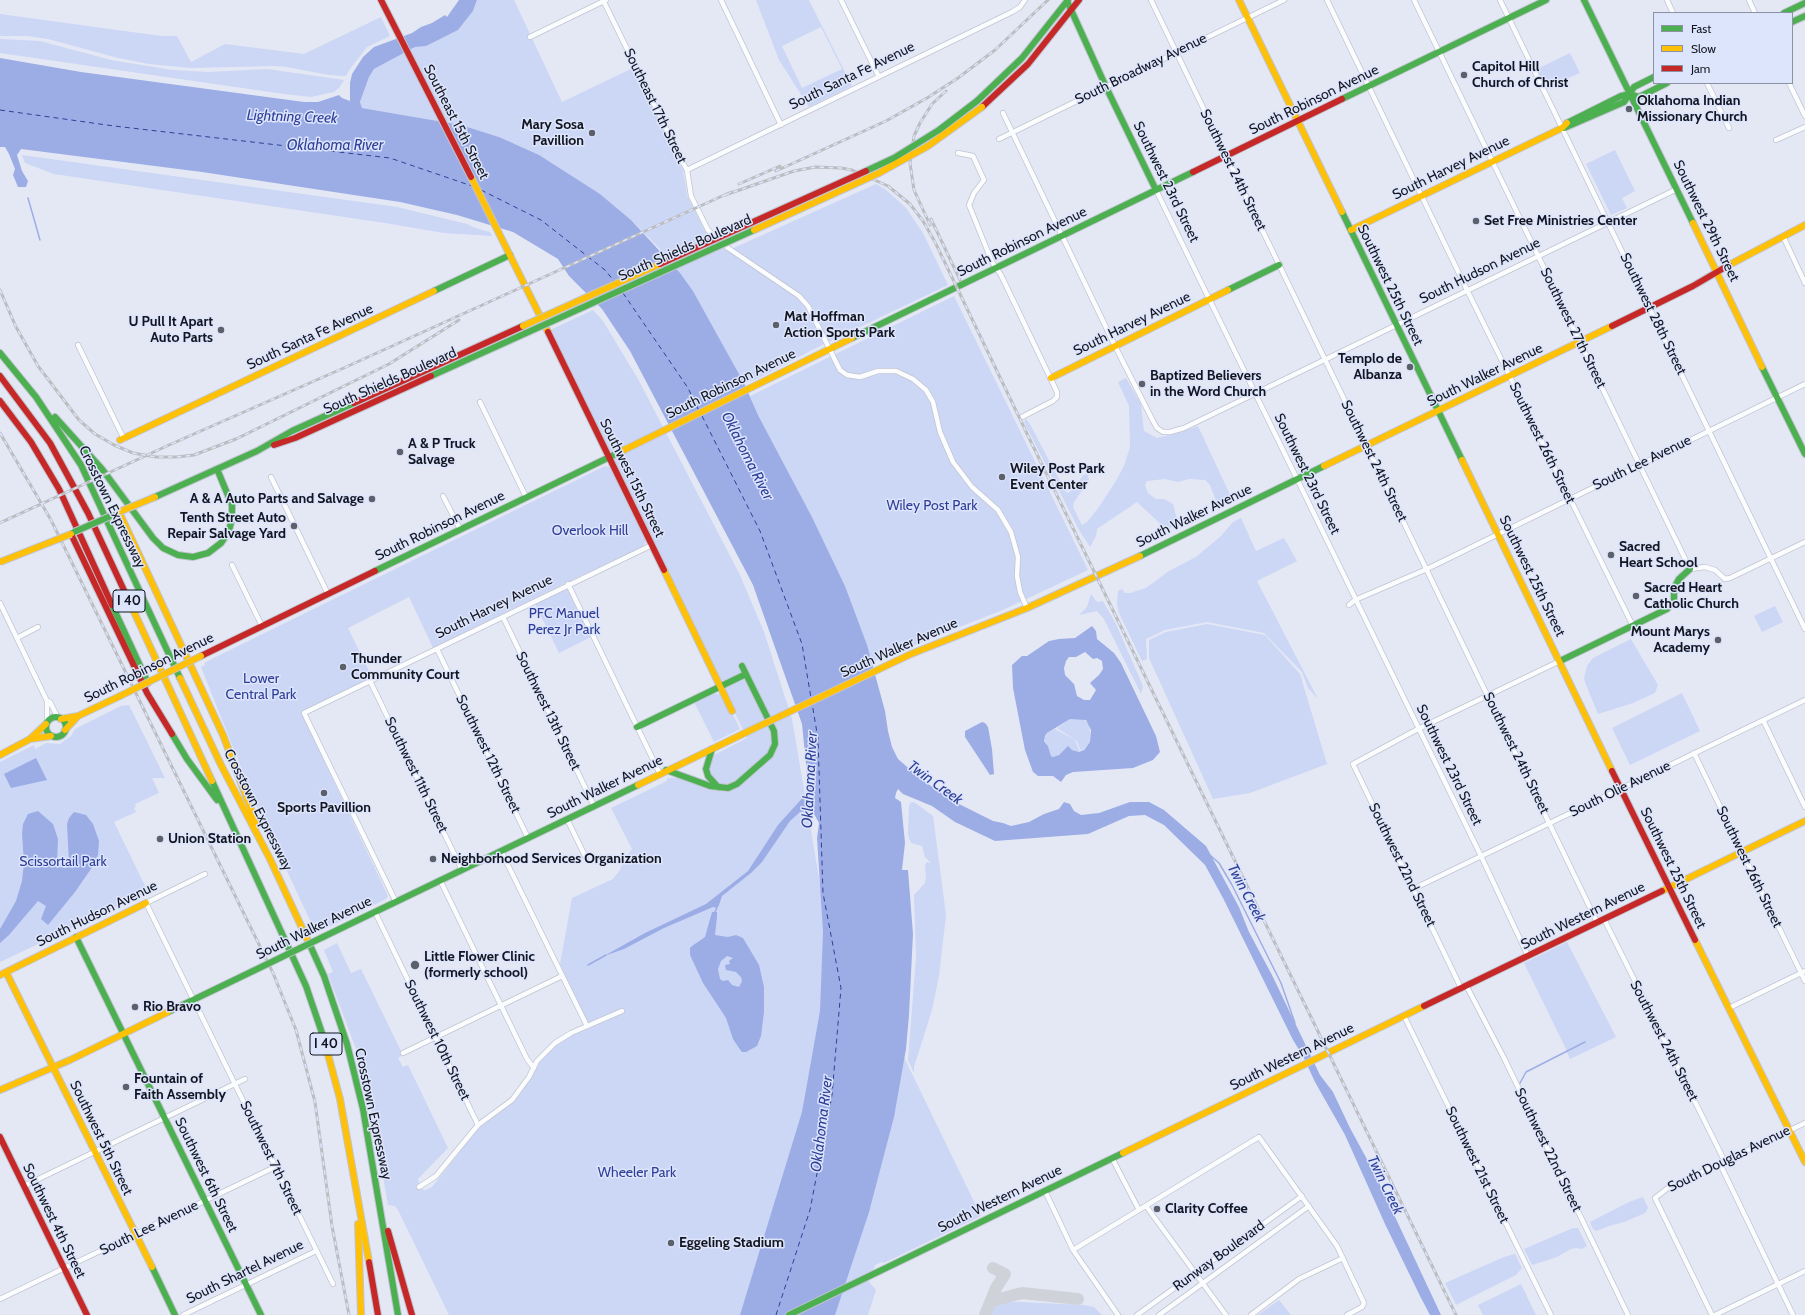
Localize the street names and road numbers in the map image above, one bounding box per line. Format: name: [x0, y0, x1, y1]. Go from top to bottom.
street label: South Broadway Avenue: [1072, 30, 1210, 108]
street label: South Santa Fe Avenue: [787, 38, 917, 114]
street label: Southeast 17th Street: [620, 46, 690, 166]
street label: South Robinson Avenue: [1247, 61, 1381, 139]
street label: Southeast 15th Street: [420, 62, 492, 182]
street label: Southwest 24th Street: [1196, 106, 1270, 234]
street label: Southwest 23rd Street: [1129, 119, 1203, 245]
street label: South Harvey Avenue: [1390, 132, 1512, 204]
street label: Southwest 29th Street: [1669, 158, 1743, 284]
street label: South Robinson Avenue: [955, 203, 1089, 281]
street label: South Shields Boulevard: [616, 211, 754, 285]
street label: Southwest 25th Street: [1353, 222, 1427, 348]
street label: South Hudson Avenue: [1417, 234, 1543, 308]
street label: Southwest 28th Street: [1616, 250, 1690, 378]
street label: Southwest 27th Street: [1536, 265, 1610, 391]
street label: South Harvey Avenue: [1071, 288, 1193, 360]
street label: South Santa Fe Avenue: [244, 300, 376, 374]
street label: South Walker Avenue: [1424, 340, 1546, 410]
street label: South Shields Boulevard: [321, 344, 459, 418]
street label: South Robinson Avenue: [664, 345, 798, 423]
street label: Southwest 26th Street: [1505, 380, 1579, 506]
street label: Southwest 24th Street: [1337, 397, 1411, 525]
street label: Southwest 23rd Street: [1270, 411, 1344, 537]
street label: Southwest 15th Street: [596, 416, 668, 540]
street label: South Lee Avenue: [1590, 432, 1694, 494]
street label: Crosstown Expressway: [75, 443, 149, 571]
street label: South Walker Avenue: [1133, 481, 1255, 551]
street label: South Robinson Avenue: [373, 487, 507, 565]
street label: Southwest 25th Street: [1495, 513, 1569, 639]
street label: South Harvey Avenue: [433, 571, 555, 643]
road number: I 40: [113, 590, 145, 612]
street label: South Walker Avenue: [838, 615, 960, 681]
street label: South Robinson Avenue: [82, 629, 216, 707]
street label: Southwest 13th Street: [512, 649, 584, 773]
street label: Southwest 24th Street: [1479, 689, 1553, 817]
street label: Southwest 12th Street: [452, 692, 524, 816]
street label: Southwest 23rd Street: [1412, 702, 1486, 828]
street label: Southwest 11th Street: [381, 714, 451, 836]
street label: Crosstown Expressway: [220, 746, 296, 874]
street label: South Walker Avenue: [544, 752, 666, 822]
street label: South Olie Avenue: [1567, 757, 1673, 821]
street label: Southwest 22nd Street: [1365, 800, 1439, 930]
street label: Southwest 26th Street: [1712, 804, 1786, 930]
street label: Southwest 25th Street: [1636, 805, 1710, 931]
street label: South Hudson Avenue: [34, 877, 160, 951]
street label: South Western Avenue: [1518, 879, 1648, 953]
street label: South Walker Avenue: [253, 893, 375, 963]
street label: Southwest 10th Street: [400, 977, 474, 1103]
street label: Southwest 24th Street: [1626, 978, 1702, 1104]
street label: South Western Avenue: [1227, 1020, 1357, 1094]
road number: I 40: [310, 1033, 342, 1055]
street label: Crosstown Expressway: [351, 1047, 395, 1181]
street label: Southwest 5th Street: [66, 1078, 136, 1198]
street label: Southwest 22nd Street: [1511, 1085, 1585, 1215]
street label: Southwest 7th Street: [236, 1098, 306, 1218]
street label: Southwest 21st Street: [1441, 1104, 1513, 1226]
street label: Southwest 6th Street: [171, 1115, 241, 1235]
street label: South Douglas Avenue: [1665, 1122, 1793, 1196]
street label: Southwest 4th Street: [19, 1161, 89, 1281]
street label: South Western Avenue: [935, 1162, 1065, 1236]
street label: South Lee Avenue: [97, 1197, 201, 1259]
street label: Runway Boulevard: [1170, 1217, 1268, 1295]
street label: South Shartel Avenue: [184, 1236, 306, 1308]

